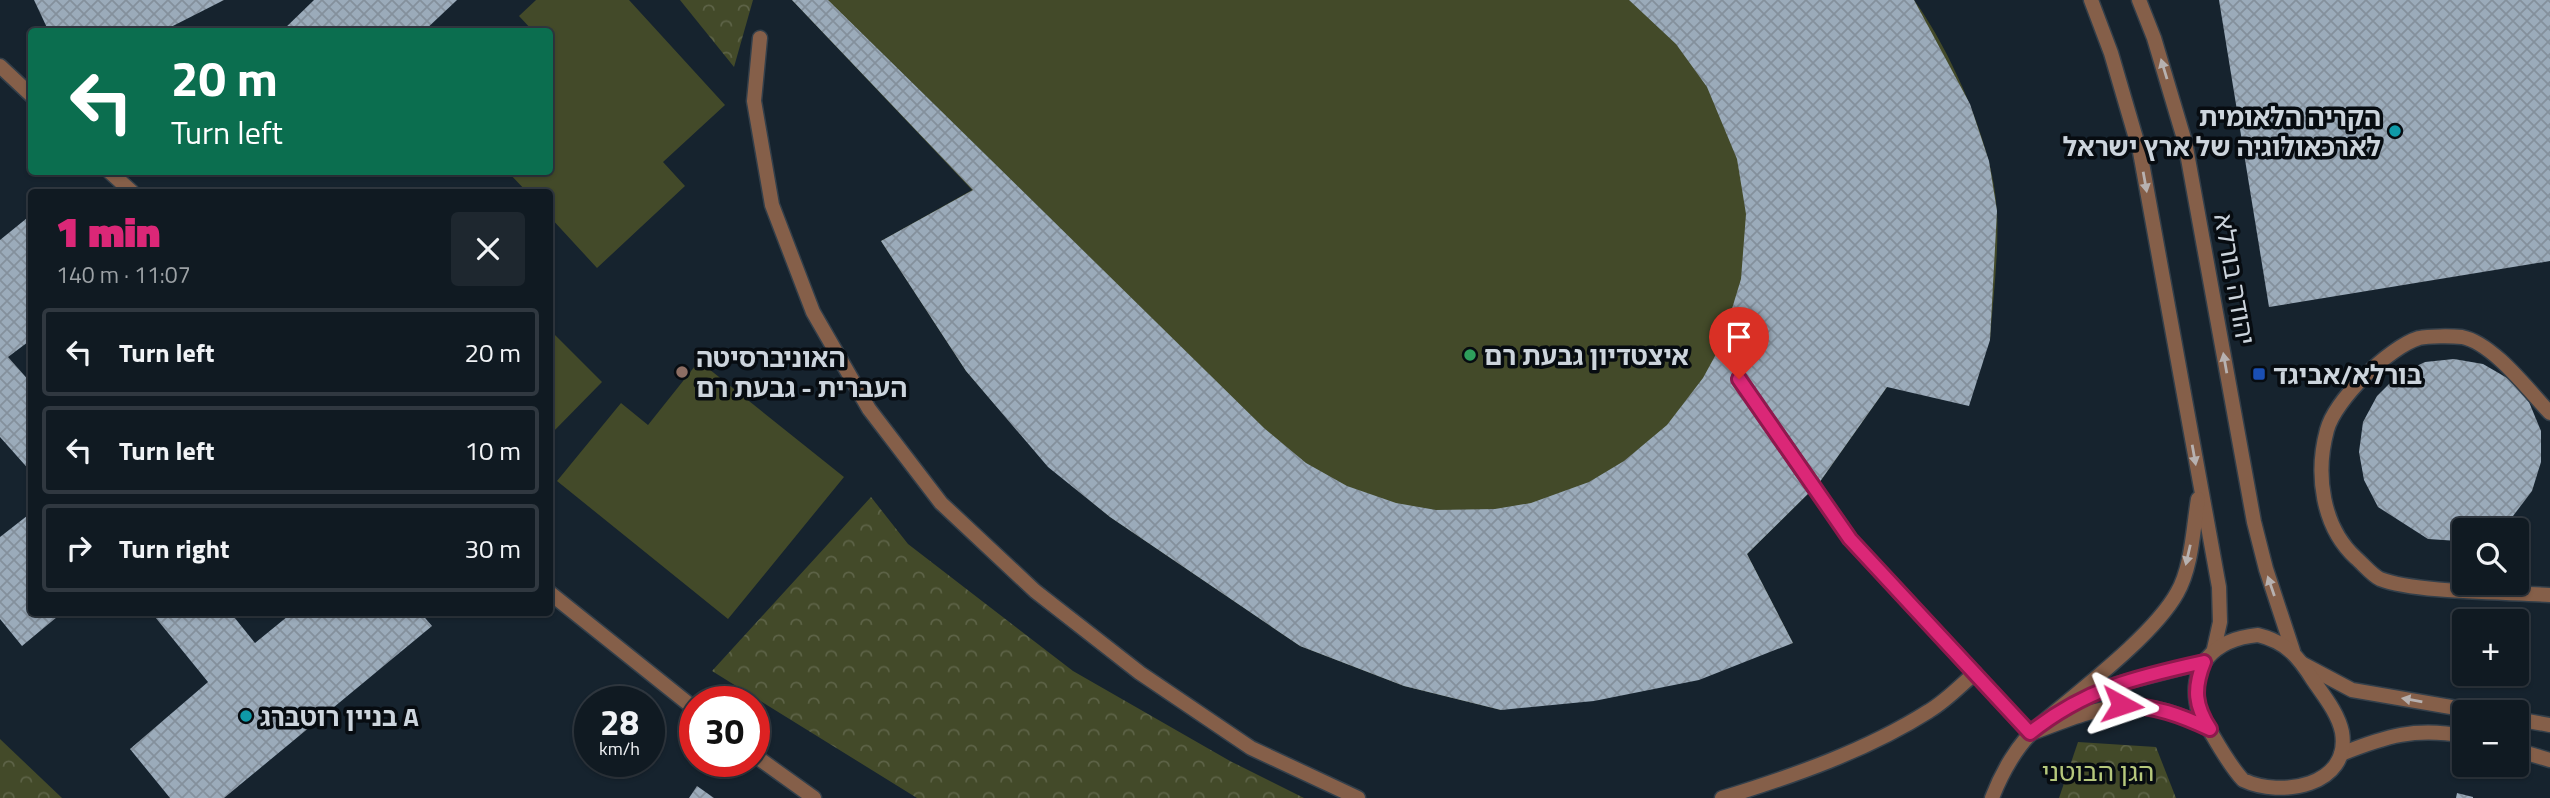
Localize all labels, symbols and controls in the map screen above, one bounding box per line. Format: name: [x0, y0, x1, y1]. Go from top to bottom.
text: 20 m: [171, 40, 278, 115]
icon: left: [56, 56, 147, 147]
one-way arrow: [2158, 58, 2169, 79]
place label: הקריה הלאומית לארכאולוגיה של ארץ ישראל: [2063, 97, 2381, 166]
text: Turn left: [171, 108, 283, 156]
marker: הקריה הלאומית לארכאולוגיה של ארץ ישראל: [2387, 123, 2403, 139]
one-way arrow: [2140, 172, 2151, 194]
text: 1 min: [56, 199, 160, 263]
street label: יהודה בורלא: [2204, 210, 2266, 348]
button: close: [451, 212, 525, 286]
text: 140 m · 11:07: [56, 257, 191, 292]
pin: [1709, 307, 1769, 379]
icon: arrive: [1720, 318, 1758, 356]
icon: left: [60, 333, 98, 371]
text: Turn left: [119, 333, 214, 372]
text: 20 m: [464, 333, 521, 372]
place label: איצטדיון גבעת רם: [1484, 336, 1689, 375]
place label: האוניברסיטה העברית - גבעת רם: [696, 338, 907, 407]
marker: איצטדיון גבעת רם: [1462, 347, 1478, 363]
one-way arrow: [2219, 352, 2230, 374]
place label: בורלא/אביגד: [2273, 355, 2422, 394]
marker: האוניברסיטה העברית - גבעת רם: [674, 364, 690, 380]
marker: בורלא/אביגד: [2251, 366, 2267, 382]
icon: left: [60, 431, 98, 469]
text: Turn left: [119, 431, 214, 470]
text: 10 m: [464, 431, 521, 470]
one-way arrow: [2189, 444, 2200, 466]
map controls: [2452, 518, 2529, 777]
button: search: [2452, 518, 2529, 595]
icon: right: [60, 529, 98, 567]
text: Turn right: [119, 529, 230, 568]
text: 30 m: [464, 529, 521, 568]
one-way arrow: [2183, 544, 2194, 566]
one-way arrow: [2265, 575, 2276, 596]
button: +: [2452, 609, 2529, 686]
position arrow: [2085, 668, 2159, 742]
speed limit sign: 30: [679, 686, 770, 777]
one-way arrow: [2401, 694, 2423, 705]
text: 28: [600, 695, 639, 749]
place label: בניין רוטברג A: [260, 697, 419, 736]
button: −: [2452, 700, 2529, 777]
marker: בניין רוטברג A: [238, 708, 254, 724]
text: km/h: [599, 735, 640, 762]
park label: הגן הבוטני: [2042, 752, 2154, 791]

